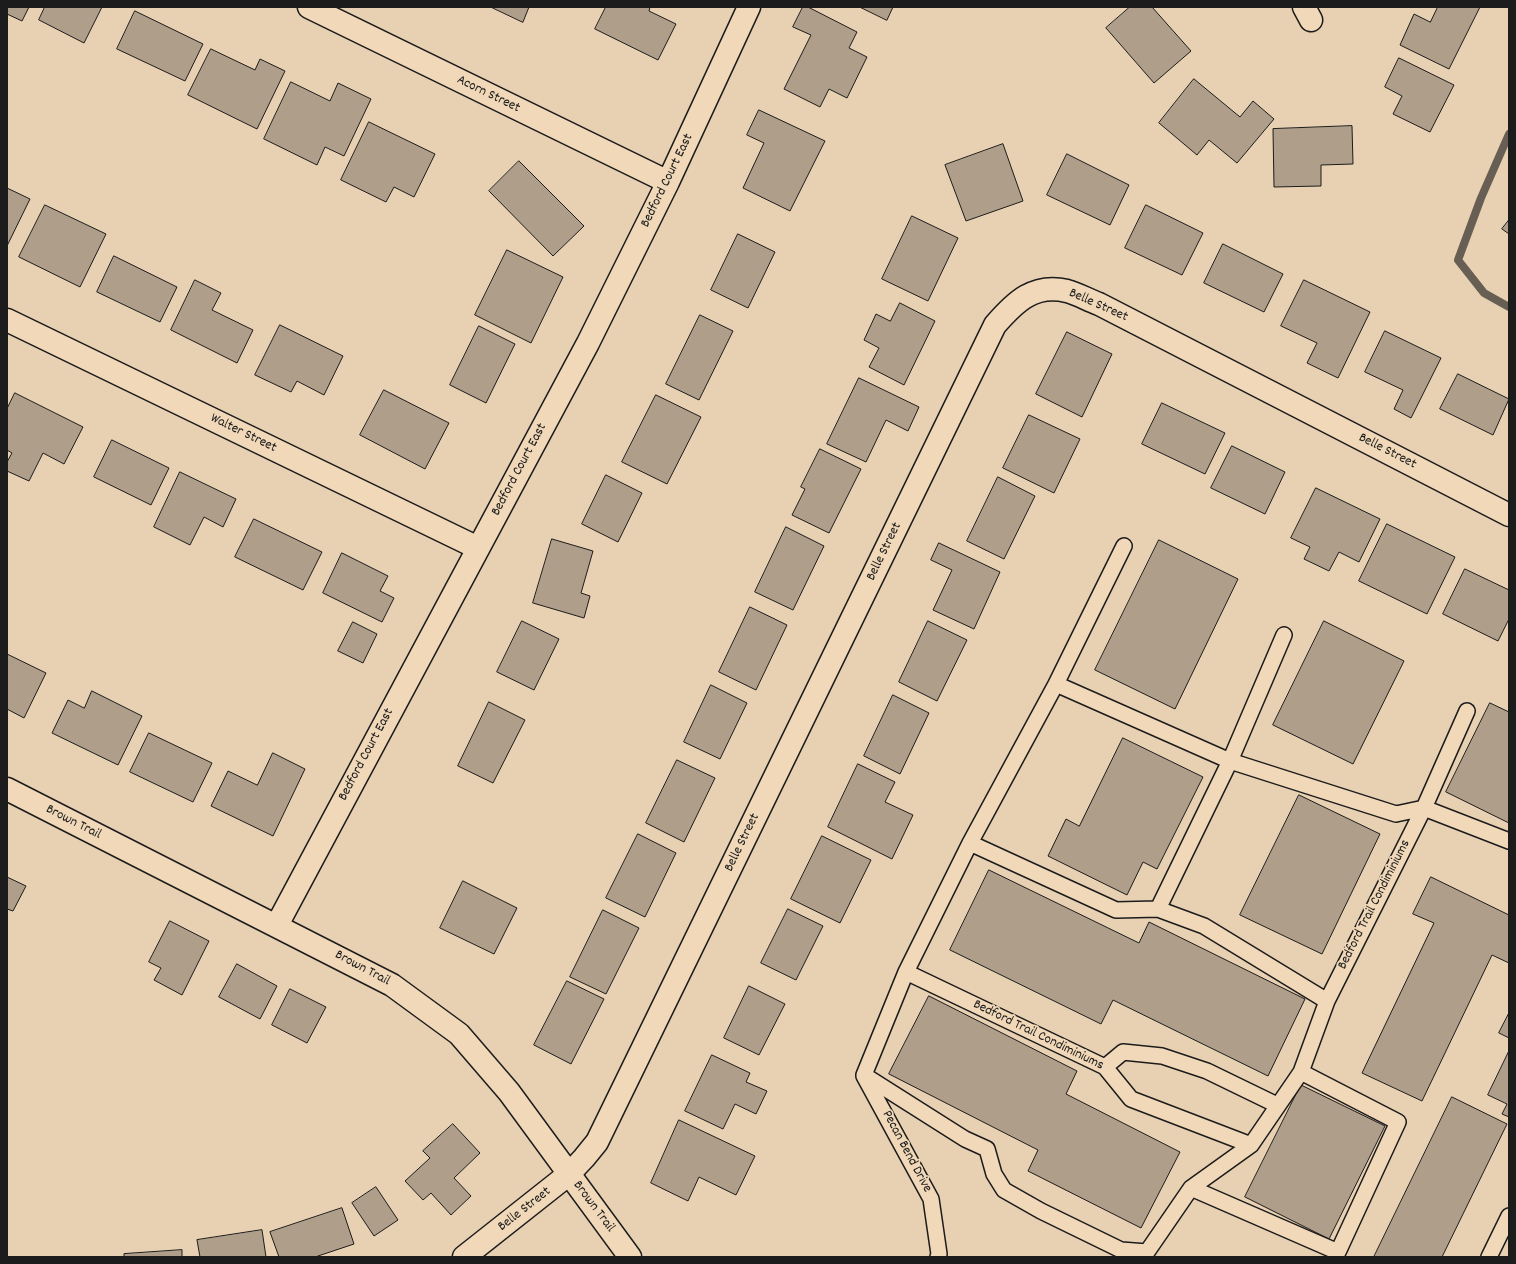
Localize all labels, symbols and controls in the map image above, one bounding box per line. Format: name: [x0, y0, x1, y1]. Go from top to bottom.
street label: Acorn Street: [454, 72, 522, 118]
street label: Bedford Court East: [638, 131, 698, 231]
street label: Belle Street: [1066, 286, 1130, 326]
street label: Walter Street: [207, 411, 279, 457]
street label: Bedford Court East: [489, 421, 551, 519]
street label: Belle Street: [1355, 430, 1419, 474]
street label: Belle Street: [864, 520, 906, 584]
street label: Bedford Court East: [336, 706, 398, 804]
street label: Brown Trail: [42, 802, 104, 844]
street label: Belle Street: [722, 811, 764, 875]
street label: Bedford Trail Condiminiums: [1335, 837, 1415, 973]
street label: Brown Trail: [332, 947, 392, 991]
street label: Bedford Trail Condiminiums: [970, 997, 1106, 1075]
street label: Pecan Bend Drive: [877, 1108, 935, 1196]
street label: Brown Trail: [568, 1178, 618, 1236]
street label: Belle Street: [495, 1184, 555, 1236]

